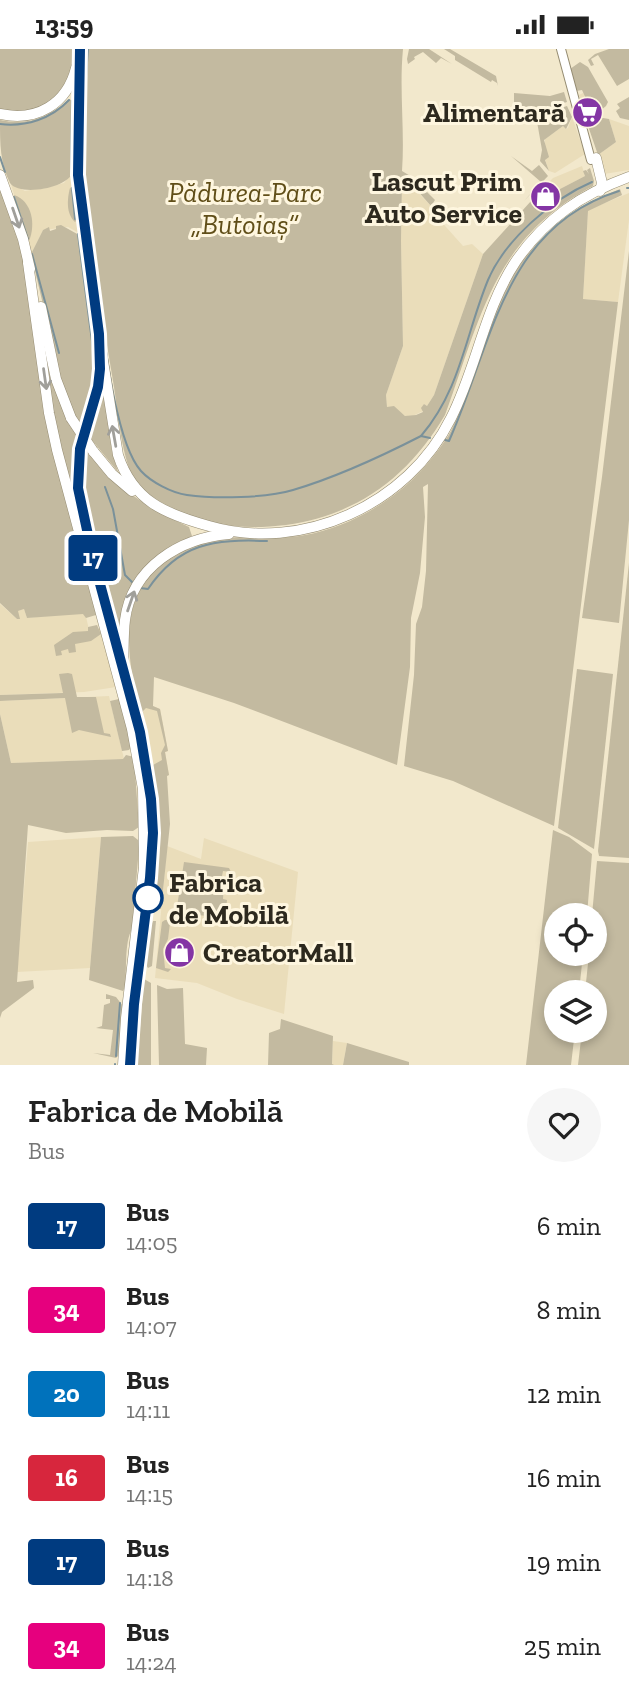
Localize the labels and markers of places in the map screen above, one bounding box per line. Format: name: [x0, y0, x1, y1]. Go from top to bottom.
supermarket icon: Alimentară: [571, 95, 605, 129]
place label: Alimentară: [423, 96, 565, 129]
place label: Lascut Prim Auto Service: [364, 165, 522, 230]
shop icon: Lascut Prim Auto Service: [528, 180, 562, 214]
place label: Fabrica de Mobilă: [169, 866, 289, 931]
marker: Fabrica de Mobilă: [133, 883, 163, 913]
shop icon: CreatorMall: [163, 935, 197, 969]
place label: CreatorMall: [203, 936, 353, 969]

